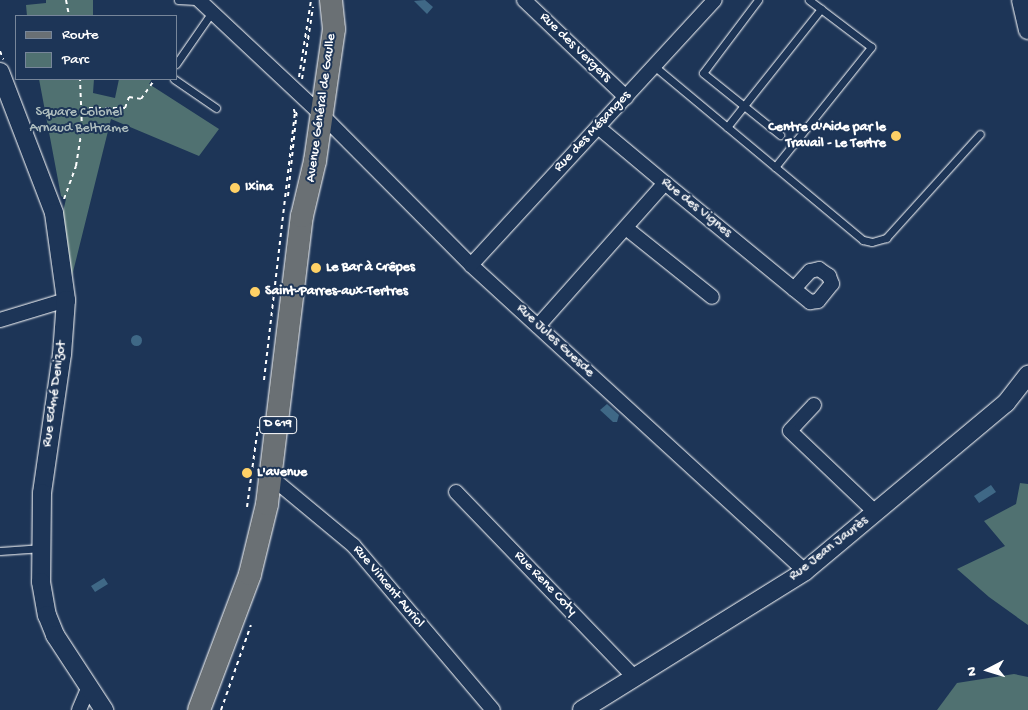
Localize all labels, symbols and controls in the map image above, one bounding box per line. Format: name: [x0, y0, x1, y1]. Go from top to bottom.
street label: Rue des Vergers: [535, 9, 615, 87]
legend: [15, 15, 178, 80]
text: Route: [62, 26, 99, 44]
street label: Avenue Général de Gaulle: [303, 33, 341, 183]
text: Parc: [62, 51, 89, 69]
street label: Rue des Mésanges: [551, 88, 635, 176]
park label: Square Colonel Arnaud Beltrame: [30, 105, 128, 138]
place label: Centre d'Aide par le Travail - Le Tertre: [768, 120, 886, 152]
marker: Centre d'Aide par le Travail - Le Tertre: [890, 130, 902, 142]
street label: Rue des Vignes: [657, 174, 735, 242]
place label: Ixina: [245, 180, 273, 196]
marker: Ixina: [229, 182, 241, 194]
place label: Le Bar à Crêpes: [326, 260, 415, 276]
marker: Le Bar à Crêpes: [310, 262, 322, 274]
place label: Saint-Parres-aux-Tertres: [265, 284, 408, 300]
marker: Saint-Parres-aux-Tertres: [249, 286, 261, 298]
street label: Rue Jules Guesde: [513, 301, 597, 381]
street label: Rue Edmé Denizot: [39, 340, 71, 448]
road number: D 619: [258, 416, 298, 434]
place label: L'avenue: [257, 465, 307, 481]
marker: L'avenue: [241, 467, 253, 479]
street label: Rue Jean Jaurès: [786, 513, 872, 585]
street label: Rue Vincent Auriol: [349, 542, 427, 632]
street label: Rue Rene Coty: [510, 548, 580, 620]
north arrow: [963, 645, 1013, 695]
text: N: [964, 666, 981, 677]

